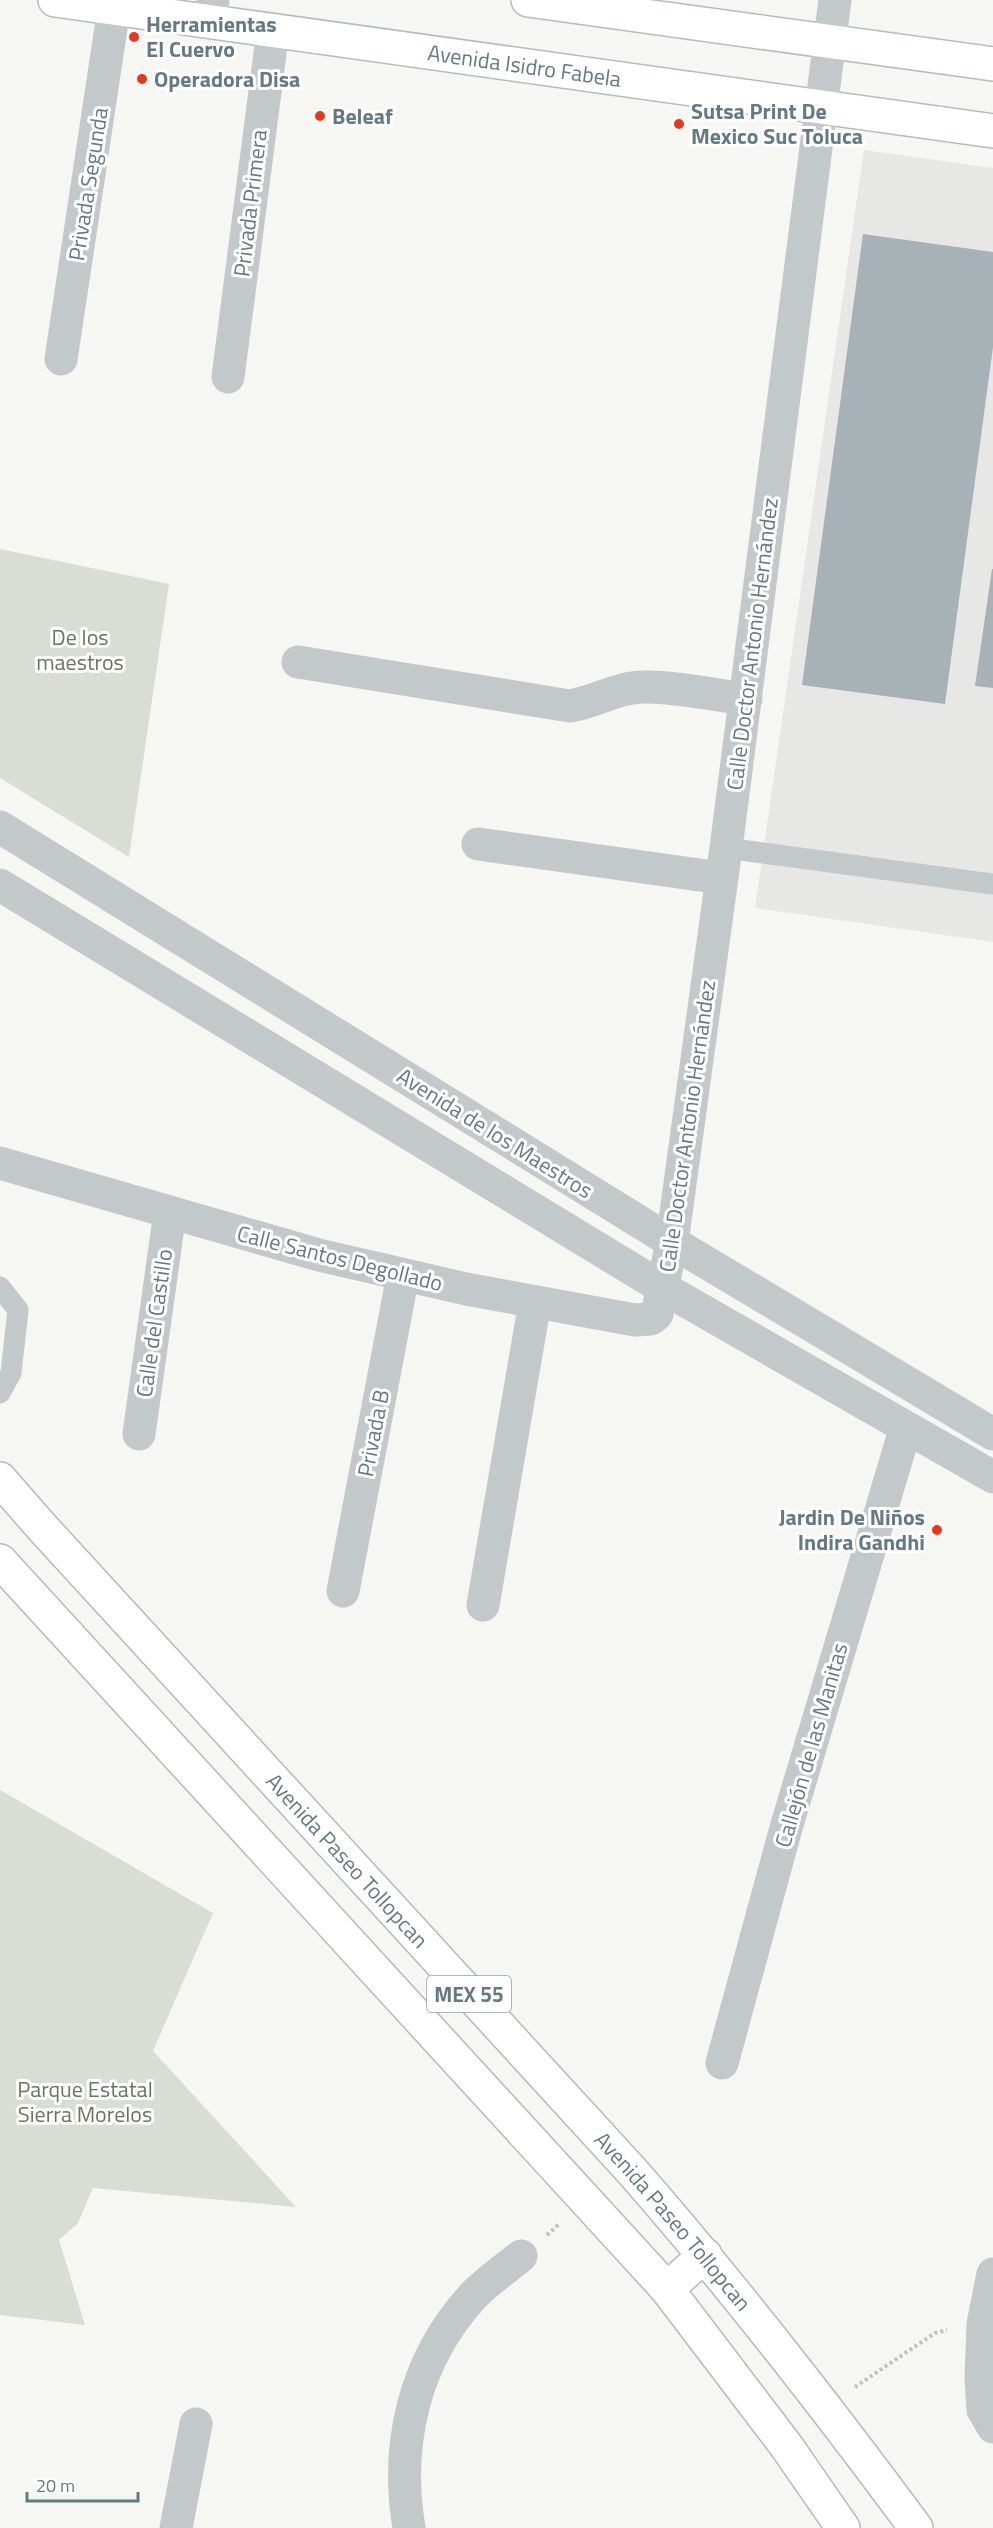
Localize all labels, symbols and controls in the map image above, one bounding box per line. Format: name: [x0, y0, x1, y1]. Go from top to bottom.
place label: Herramientas El Cuervo: [146, 7, 277, 66]
marker: Herramientas El Cuervo: [127, 30, 141, 44]
street label: Avenida Isidro Fabela: [425, 35, 623, 96]
place label: Operadora Disa: [154, 62, 300, 96]
marker: Operadora Disa: [135, 72, 149, 86]
place label: Sutsa Print De Mexico Suc Toluca: [691, 94, 863, 153]
place label: Beleaf: [332, 99, 393, 133]
street label: Privada Segunda: [59, 105, 117, 263]
marker: Beleaf: [313, 109, 327, 123]
marker: Sutsa Print De Mexico Suc Toluca: [672, 117, 686, 131]
street label: Privada Primera: [224, 127, 276, 279]
street label: Calle Doctor Antonio Hernández: [717, 496, 787, 792]
park label: De los maestros: [36, 620, 124, 679]
street label: Calle Doctor Antonio Hernández: [650, 978, 724, 1274]
street label: Avenida de los Maestros: [390, 1059, 600, 1207]
street label: Calle Santos Degollado: [234, 1216, 446, 1300]
street label: Calle del Castillo: [127, 1247, 181, 1399]
street label: Privada B: [348, 1387, 398, 1479]
place label: Jardin De Niños Indira Gandhi: [779, 1500, 925, 1559]
marker: Jardin De Niños Indira Gandhi: [930, 1523, 944, 1537]
street label: Callejón de las Manitas: [766, 1639, 856, 1851]
street label: Avenida Paseo Tollopcan: [258, 1765, 437, 1956]
road number: MEX 55: [427, 1976, 511, 2012]
park label: Parque Estatal Sierra Morelos: [17, 2072, 153, 2131]
street label: Avenida Paseo Tollopcan: [586, 2124, 760, 2318]
scale bar: [27, 2465, 138, 2503]
text: 20 m: [36, 2472, 75, 2499]

